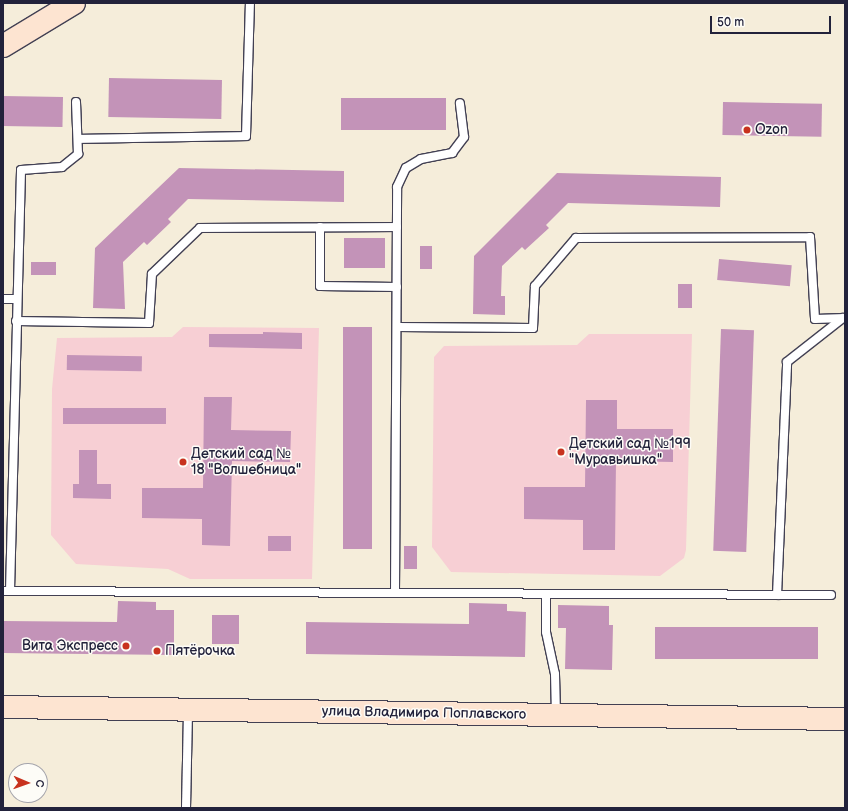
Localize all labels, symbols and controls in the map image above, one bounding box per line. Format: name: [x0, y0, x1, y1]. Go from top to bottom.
scale bar: [712, 8, 833, 34]
text: 50 m: [717, 15, 744, 30]
place label: Ozon: [755, 122, 788, 138]
marker: Ozon: [742, 125, 752, 135]
place label: Детский сад №199 "Муравьишка": [569, 436, 691, 468]
place label: Детский сад № 18 "Волшебница": [191, 446, 301, 478]
marker: Детский сад №199 "Муравьишка": [556, 447, 566, 457]
marker: Детский сад № 18 "Волшебница": [178, 457, 188, 467]
place label: Вита Экспресс: [22, 638, 118, 654]
marker: Вита Экспресс: [121, 641, 131, 651]
place label: Пятёрочка: [165, 643, 235, 659]
marker: Пятёрочка: [152, 646, 162, 656]
street label: улица Владимира Поплавского: [322, 703, 526, 723]
north arrow: [8, 763, 48, 803]
text: С: [33, 779, 46, 787]

